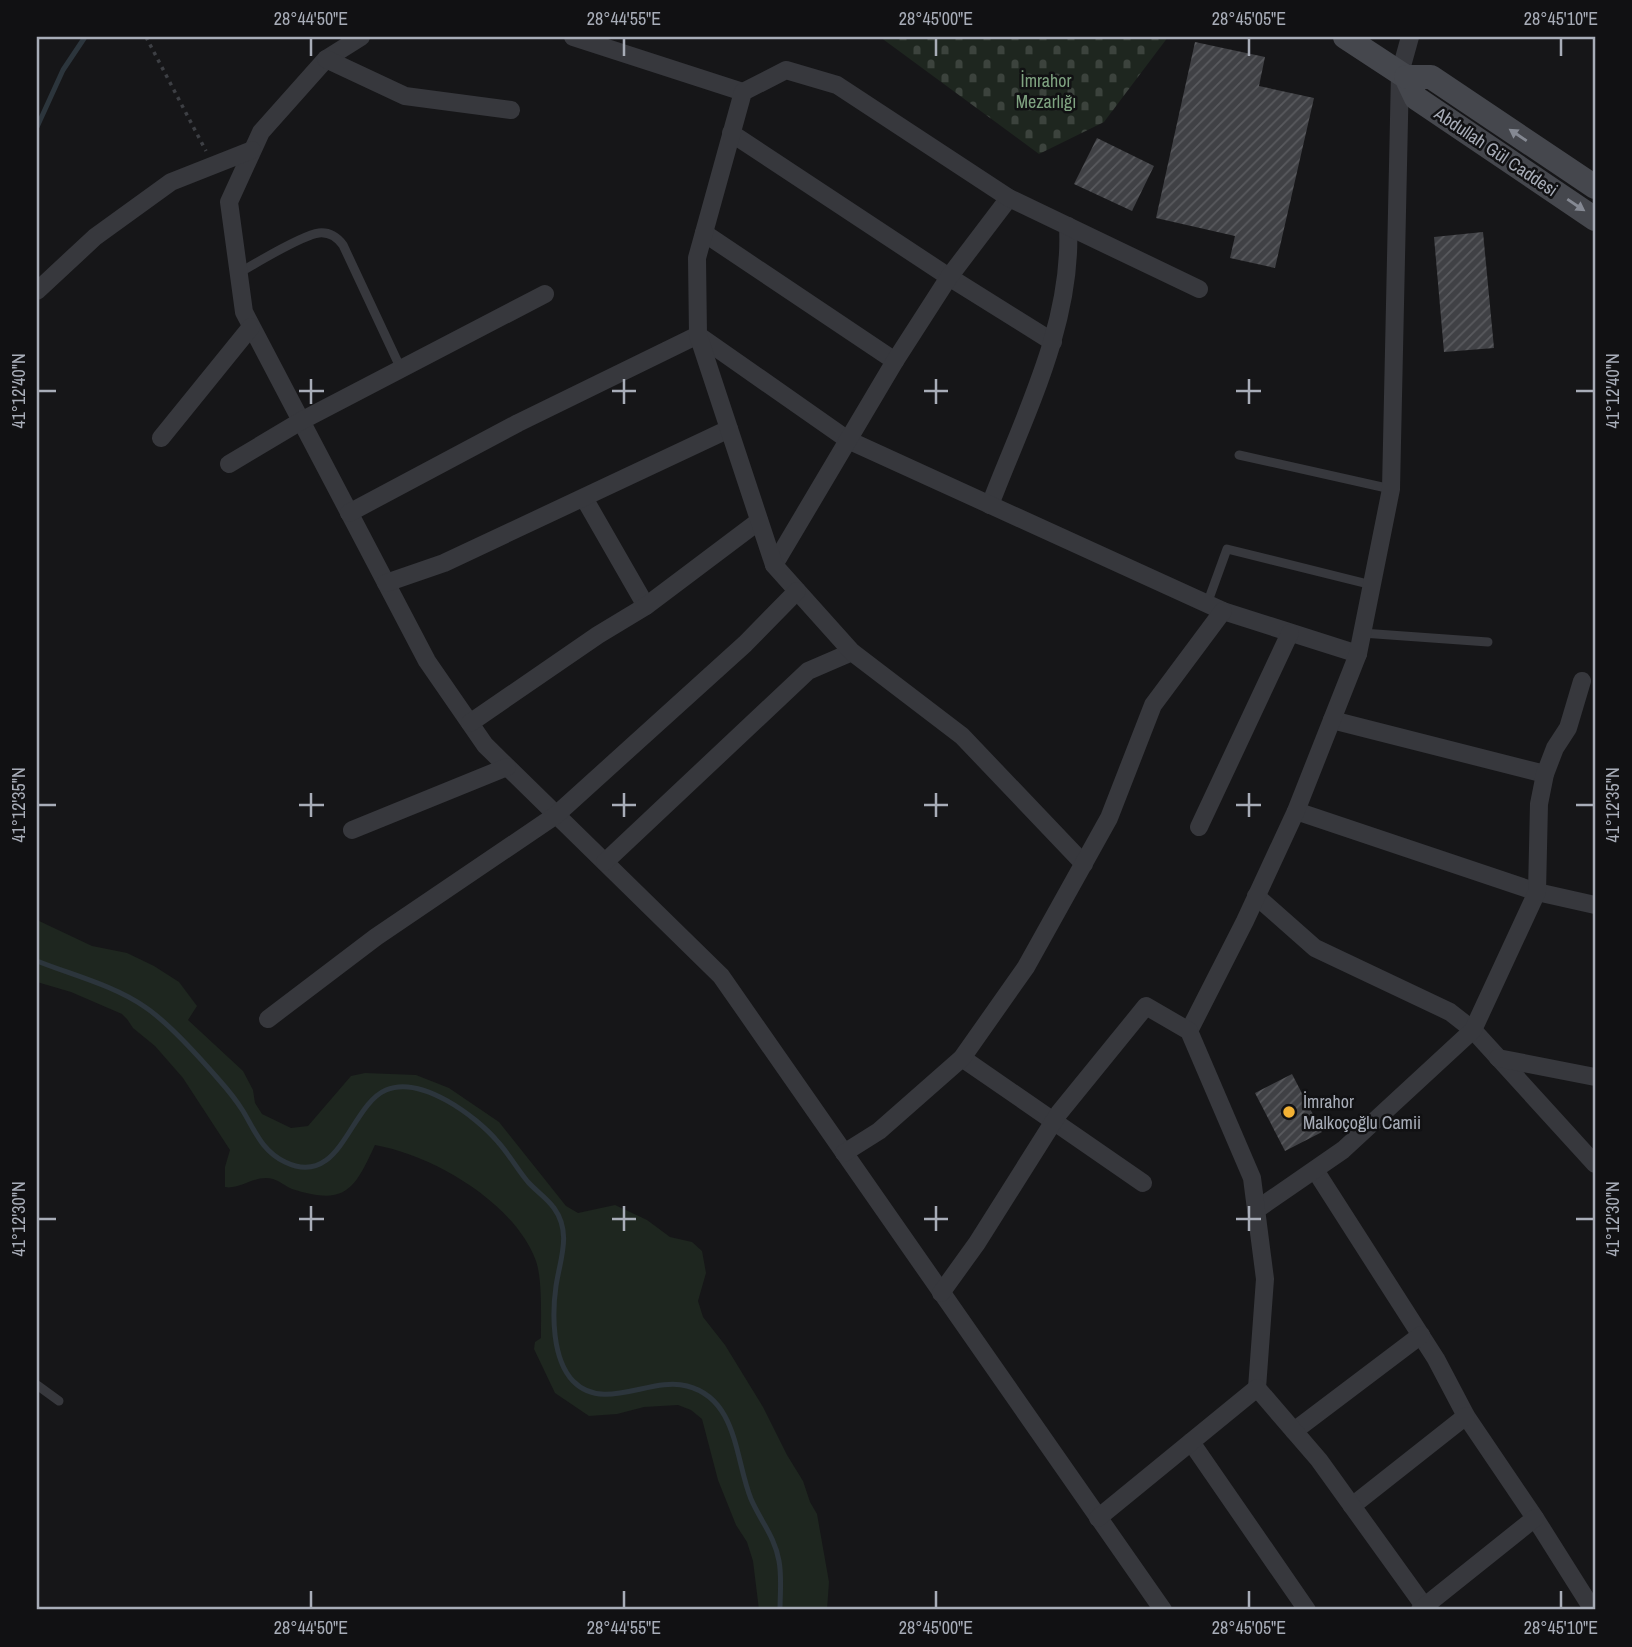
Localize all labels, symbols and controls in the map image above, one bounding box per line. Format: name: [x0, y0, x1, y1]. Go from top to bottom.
text: 28°44'50"E: [274, 6, 348, 31]
text: 28°44'55"E: [587, 6, 661, 31]
text: 28°45'00"E: [899, 6, 973, 31]
text: 28°45'05"E: [1212, 6, 1286, 31]
text: 28°45'10"E: [1524, 6, 1598, 31]
park label: İmrahor Mezarlığı: [1016, 68, 1076, 114]
street label: Abdullah Gül Caddesi: [1429, 101, 1563, 202]
one-way arrow: [1508, 129, 1528, 142]
one-way arrow: [1566, 199, 1585, 212]
text: 41°12'40"N: [6, 353, 31, 429]
text: 41°12'40"N: [1600, 353, 1625, 429]
text: 41°12'35"N: [6, 767, 31, 843]
text: 41°12'35"N: [1600, 767, 1625, 843]
place label: İmrahor Malkoçoğlu Camii: [1303, 1089, 1421, 1135]
marker: İmrahor Malkoçoğlu Camii: [1281, 1104, 1297, 1120]
text: 41°12'30"N: [6, 1181, 31, 1257]
text: 41°12'30"N: [1600, 1181, 1625, 1257]
text: 28°44'50"E: [274, 1615, 348, 1640]
text: 28°44'55"E: [587, 1615, 661, 1640]
text: 28°45'00"E: [899, 1615, 973, 1640]
text: 28°45'05"E: [1212, 1615, 1286, 1640]
text: 28°45'10"E: [1524, 1615, 1598, 1640]

